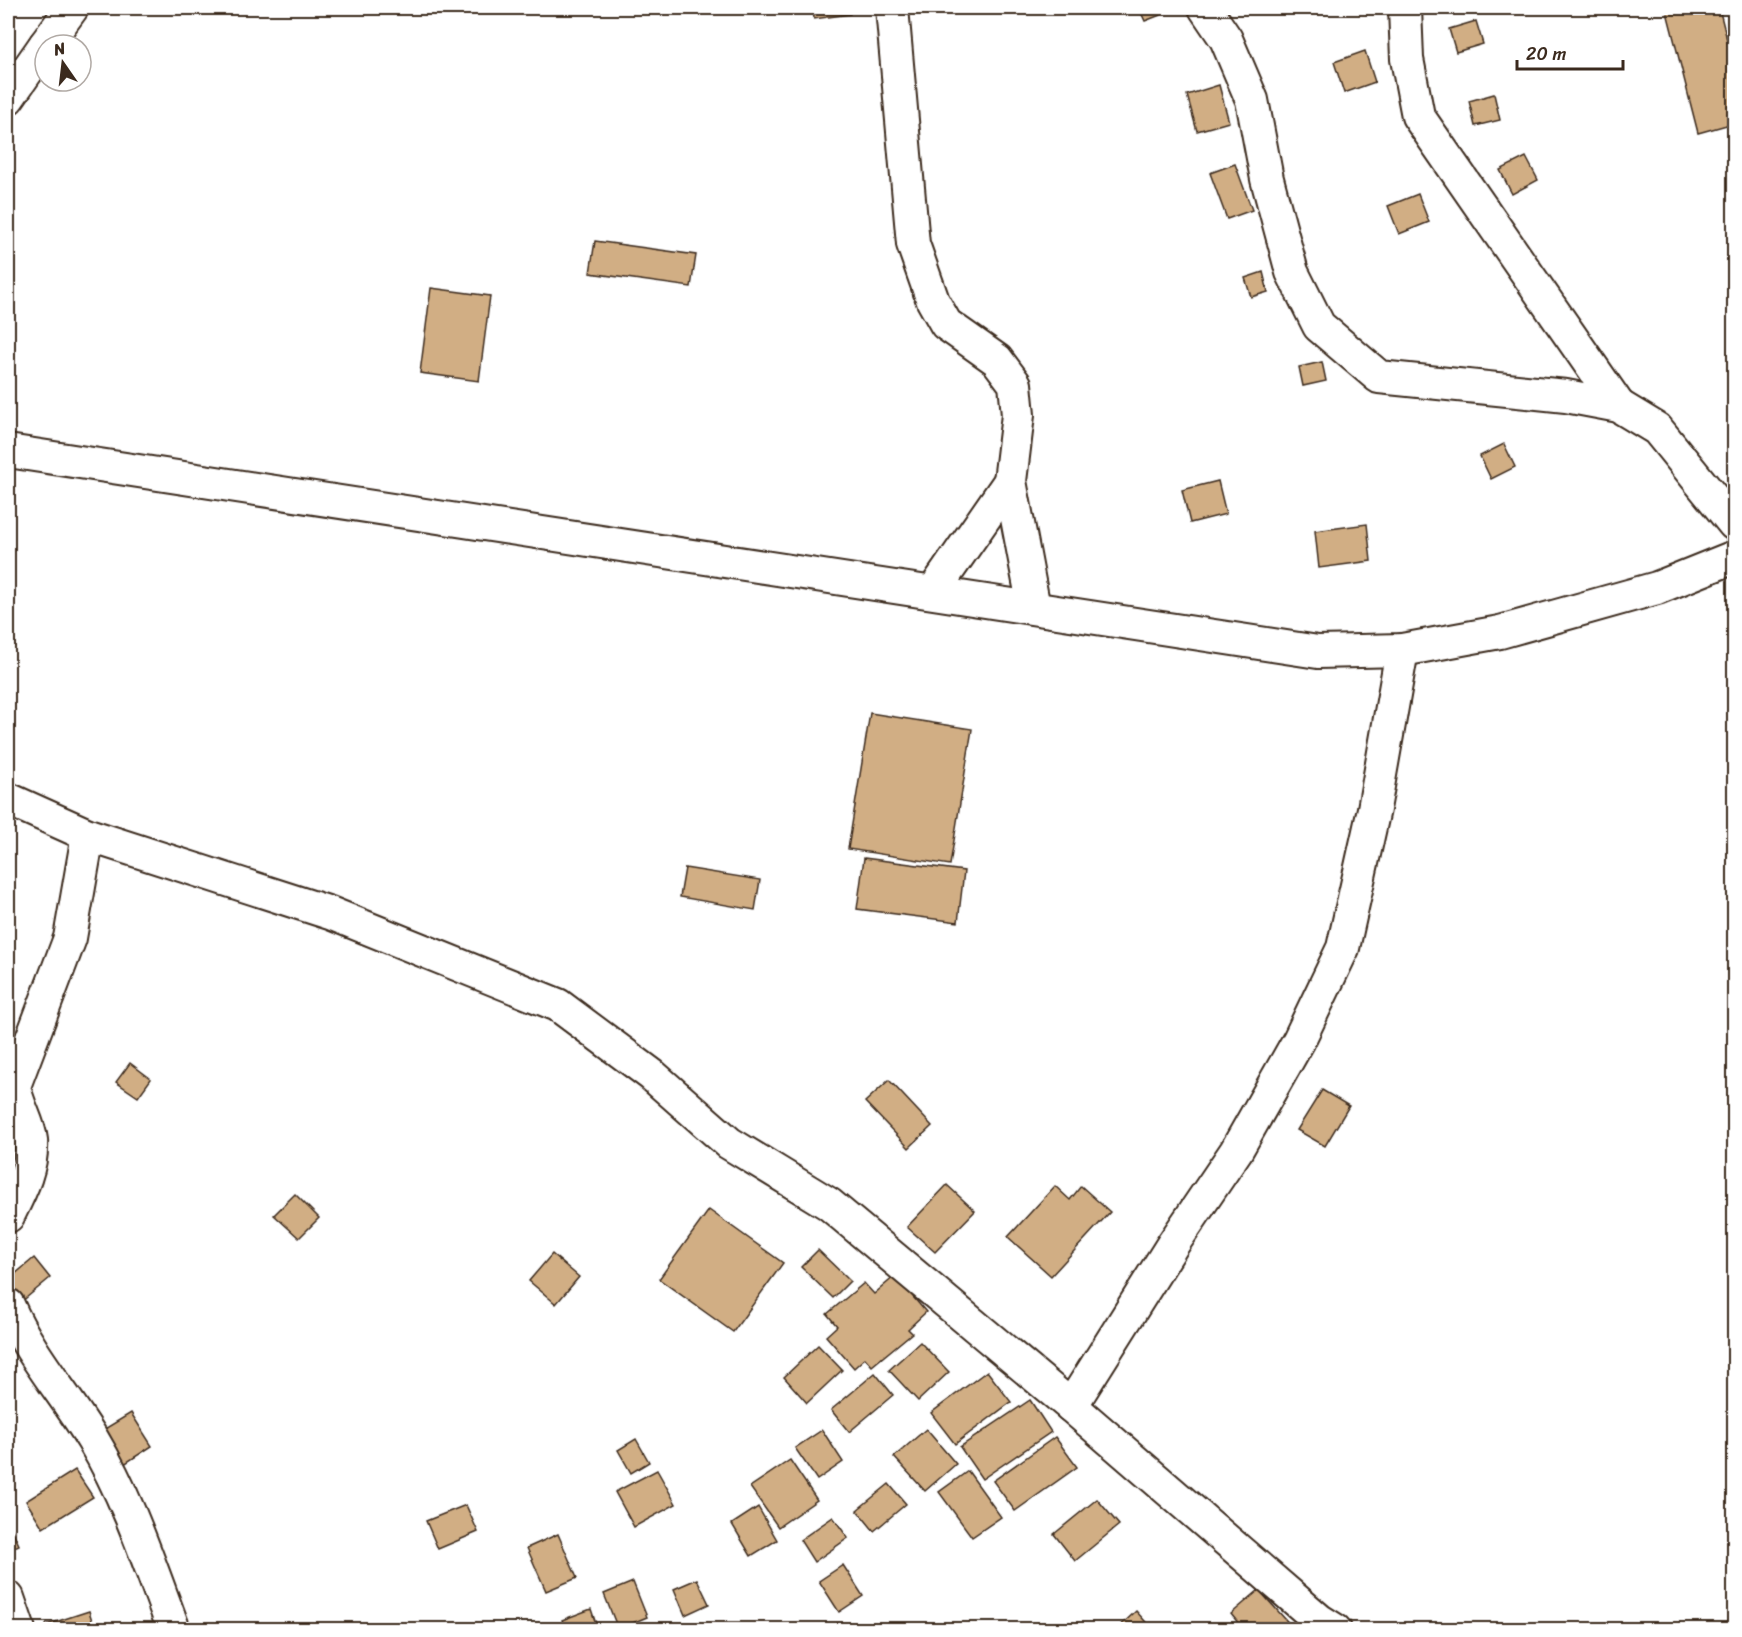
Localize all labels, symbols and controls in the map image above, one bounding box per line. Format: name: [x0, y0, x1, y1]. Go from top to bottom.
north arrow: [33, 33, 93, 93]
text: N: [50, 33, 69, 65]
scale bar: [1517, 33, 1624, 71]
text: 20 m: [1526, 38, 1566, 70]

